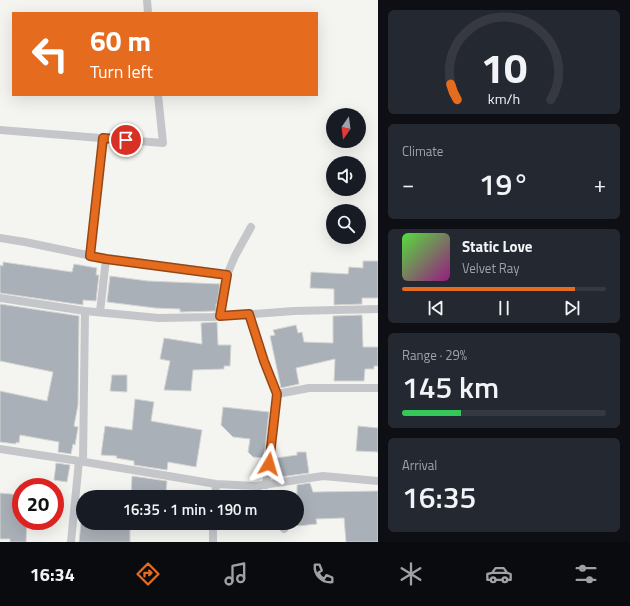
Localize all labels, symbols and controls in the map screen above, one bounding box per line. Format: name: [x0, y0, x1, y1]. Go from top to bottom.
text: 60 m: [90, 19, 151, 62]
icon: left: [24, 28, 76, 80]
text: 10: [481, 36, 527, 99]
text: Turn left: [90, 58, 153, 85]
text: km/h: [488, 88, 520, 110]
north arrow: [326, 108, 366, 148]
map controls: [326, 108, 366, 244]
pin: [109, 123, 143, 157]
icon: arrive: [115, 129, 137, 151]
text: Climate: [402, 141, 443, 161]
button: sound: [326, 156, 366, 196]
text: 19°: [479, 161, 529, 207]
text: −: [402, 167, 414, 201]
text: +: [594, 167, 606, 201]
button: search: [326, 204, 366, 244]
text: Static Love: [462, 235, 533, 258]
text: Velvet Ray: [462, 258, 520, 278]
icon: previous: [425, 297, 447, 319]
icon: pause: [493, 297, 515, 319]
icon: next: [561, 297, 583, 319]
text: Range · 29%: [402, 345, 467, 365]
text: 145 km: [402, 364, 499, 410]
position arrow: [248, 443, 290, 485]
text: Arrival: [402, 455, 437, 475]
text: 16:35: [402, 474, 476, 520]
speed limit sign: 20: [12, 478, 64, 530]
text: 16:35 · 1 min · 190 m: [123, 498, 257, 521]
icon: directions: [134, 560, 162, 588]
icon: music: [222, 560, 250, 588]
icon: phone: [309, 560, 337, 588]
icon: climate: [397, 560, 425, 588]
icon: car: [485, 560, 513, 588]
icon: filters: [572, 560, 600, 588]
text: 16:34: [30, 561, 75, 588]

